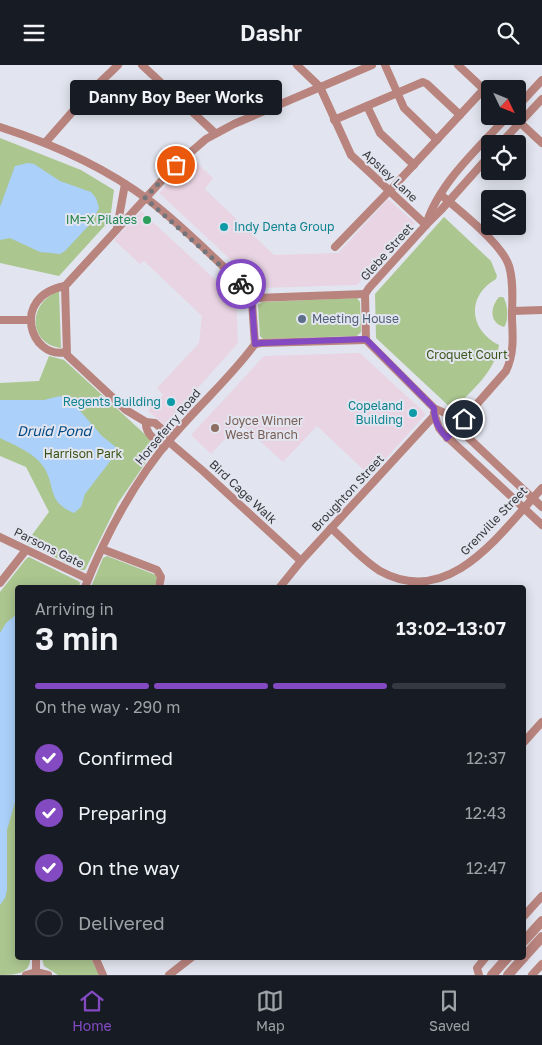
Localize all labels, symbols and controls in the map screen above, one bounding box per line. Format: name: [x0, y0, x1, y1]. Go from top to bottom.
icon: menu: [20, 19, 48, 47]
text: Dashr: [240, 19, 302, 46]
icon: search: [494, 19, 522, 47]
callout: Danny Boy Beer Works: [70, 80, 282, 115]
north arrow: [481, 80, 526, 125]
map controls: [481, 80, 526, 235]
text: Danny Boy Beer Works: [89, 87, 264, 107]
button: locate: [481, 135, 526, 180]
pin: [155, 144, 197, 186]
street label: Apsley Lane: [360, 146, 421, 205]
icon: bag: [162, 151, 190, 179]
button: layers: [481, 190, 526, 235]
place label: IM=X Pilates: [66, 212, 137, 227]
marker: IM=X Pilates: [141, 214, 153, 226]
place label: Indy Denta Group: [234, 219, 334, 234]
street label: Glebe Street: [357, 220, 416, 283]
marker: Indy Denta Group: [218, 221, 230, 233]
courier: [216, 259, 266, 309]
icon: bike: [227, 270, 255, 298]
place label: Meeting House: [312, 311, 399, 326]
marker: Meeting House: [296, 313, 308, 325]
park label: Croquet Court: [426, 347, 508, 362]
street label: Horseferry Road: [132, 386, 204, 468]
place label: Regents Building: [63, 394, 161, 409]
marker: Regents Building: [165, 396, 177, 408]
place label: Copeland Building: [348, 398, 403, 427]
pin: [443, 398, 485, 440]
icon: home: [450, 405, 478, 433]
marker: Copeland Building: [407, 407, 419, 419]
place label: Joyce Winner West Branch: [225, 413, 303, 442]
water label: Druid Pond: [17, 422, 93, 439]
marker: Joyce Winner West Branch: [209, 422, 221, 434]
park label: Harrison Park: [44, 446, 122, 461]
street label: Broughton Street: [308, 451, 387, 534]
street label: Bird Cage Walk: [206, 457, 280, 527]
street label: Grenville Street: [457, 483, 530, 558]
street label: Parsons Gate: [12, 524, 87, 571]
text: Arriving in: [35, 599, 114, 619]
text: 13:02–13:07: [396, 616, 506, 639]
text: 3 min: [35, 619, 118, 657]
text: On the way · 290 m: [35, 697, 180, 717]
icon: check: [35, 744, 63, 772]
text: Confirmed: [78, 746, 173, 769]
text: 12:37: [466, 748, 506, 768]
icon: check: [35, 799, 63, 827]
text: Preparing: [78, 801, 167, 824]
text: 12:43: [465, 803, 506, 823]
icon: check: [35, 854, 63, 882]
text: On the way: [78, 856, 180, 879]
text: 12:47: [466, 858, 506, 878]
text: Delivered: [78, 911, 165, 934]
tab: Home: [72, 987, 112, 1034]
tab: Map: [256, 987, 285, 1034]
tab: Saved: [429, 987, 470, 1034]

